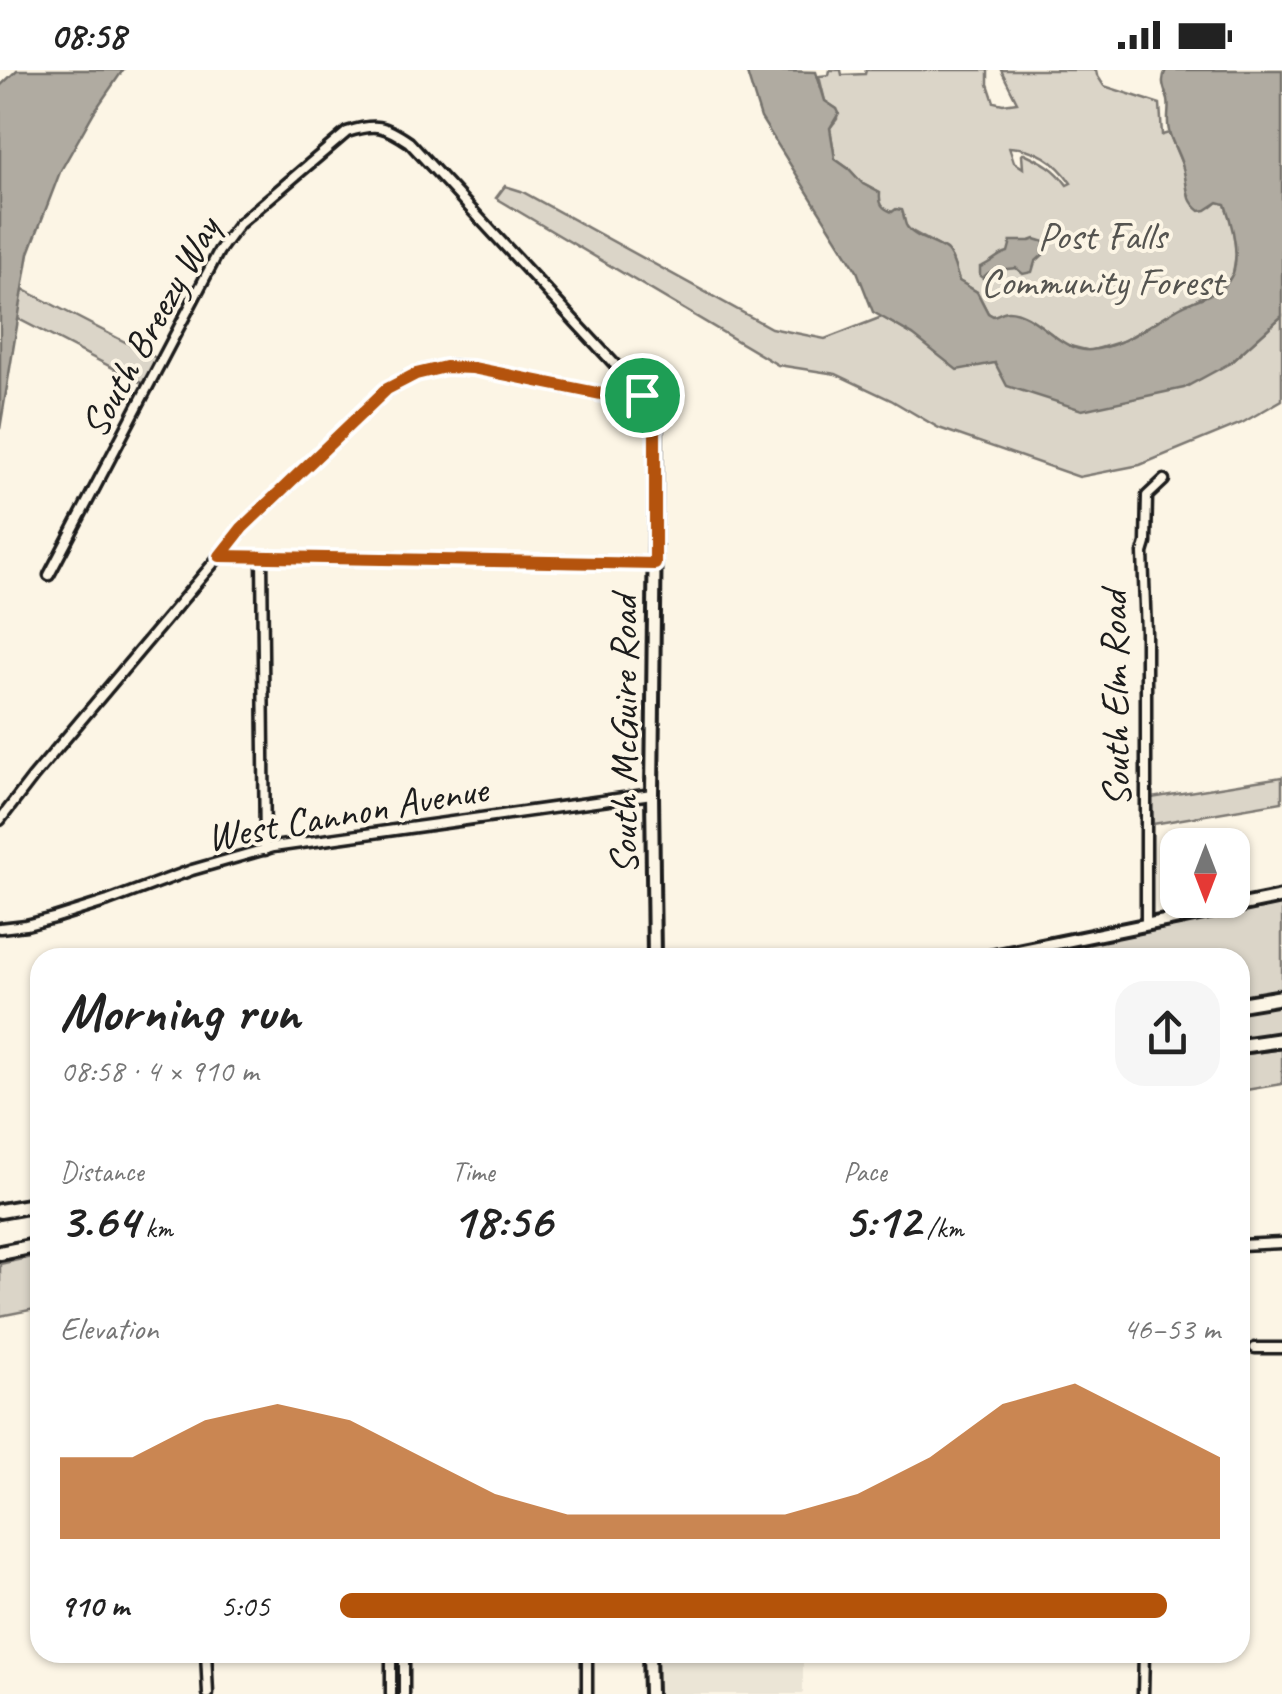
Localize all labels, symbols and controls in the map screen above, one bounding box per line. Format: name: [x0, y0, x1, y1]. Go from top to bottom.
text: 08:58: [50, 12, 125, 59]
street label: South Breezy Way: [69, 205, 233, 446]
park label: Post Falls Community Forest: [981, 211, 1227, 307]
pin: [600, 353, 685, 438]
icon: arrive: [615, 368, 670, 423]
street label: South Elm Road: [1088, 584, 1142, 807]
street label: South McGuire Road: [599, 589, 649, 875]
street label: West Cannon Avenue: [203, 763, 494, 862]
north arrow: [1160, 828, 1250, 918]
map controls: [1160, 828, 1250, 918]
text: Morning run: [60, 977, 300, 1047]
button: share: [1115, 981, 1220, 1086]
text: 08:58 · 4 × 910 m: [60, 1050, 258, 1091]
text: Distance: [60, 1154, 144, 1189]
text: Time: [452, 1154, 495, 1189]
text: Pace: [843, 1154, 886, 1189]
text: 3.64: [60, 1189, 138, 1252]
text: 18:56: [452, 1189, 552, 1252]
text: 5:12: [843, 1189, 920, 1252]
text: km: [138, 1210, 173, 1245]
text: /km: [920, 1210, 963, 1245]
text: Elevation: [60, 1308, 158, 1349]
text: 46–53 m: [1122, 1308, 1220, 1349]
text: 910 m: [60, 1585, 129, 1626]
text: 5:05: [220, 1585, 270, 1626]

